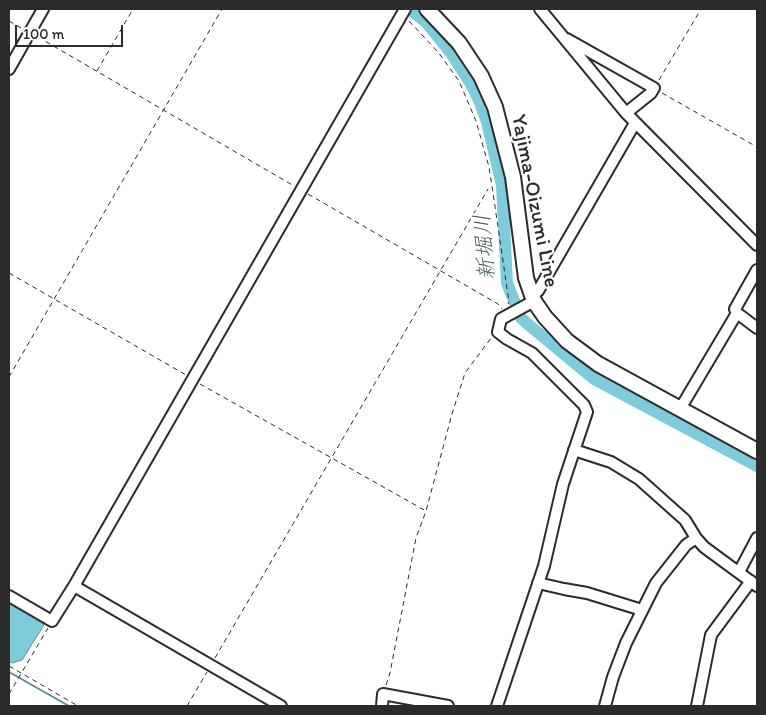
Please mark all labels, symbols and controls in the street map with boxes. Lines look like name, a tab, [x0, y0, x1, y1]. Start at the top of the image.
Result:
scale bar	[18, 15, 125, 47]
text: 100 m	[23, 25, 64, 43]
street label: Yajima-Oizumi Line	[505, 112, 563, 290]
water label: 新堀川	[470, 213, 502, 281]

